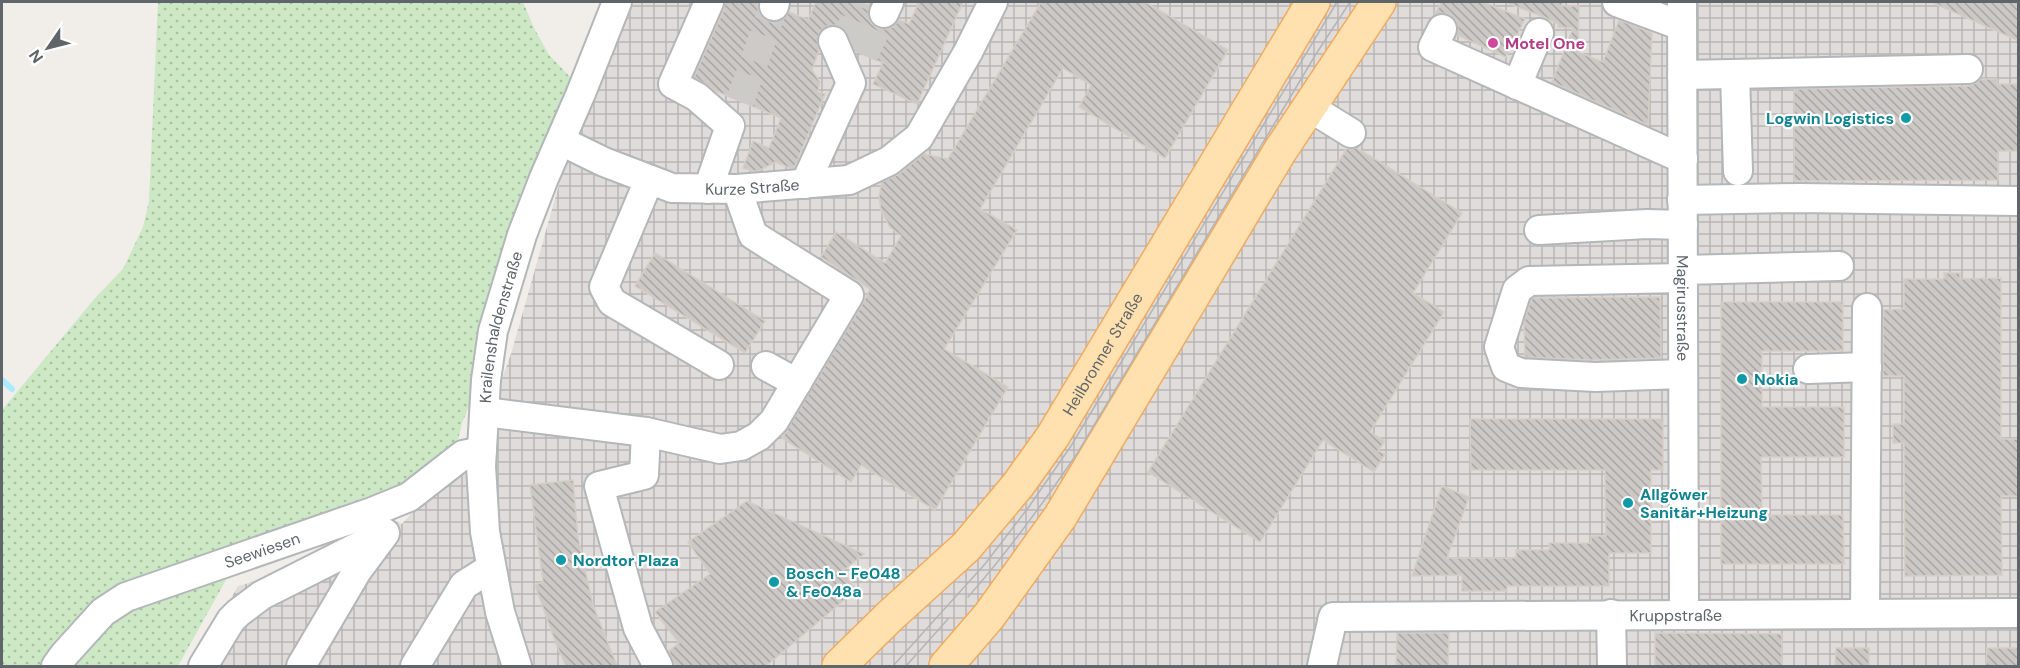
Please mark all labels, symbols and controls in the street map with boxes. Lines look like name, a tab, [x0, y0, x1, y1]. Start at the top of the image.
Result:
north arrow	[18, 18, 78, 78]
place label: Motel One	[1505, 33, 1585, 54]
marker: Motel One	[1486, 36, 1500, 50]
text: N	[24, 46, 48, 67]
place label: Logwin Logistics	[1766, 108, 1894, 129]
marker: Logwin Logistics	[1899, 111, 1913, 125]
street label: Kurze Straße	[705, 174, 800, 199]
street label: Krailenshaldenstraße	[474, 248, 527, 404]
street label: Magirusstraße	[1672, 255, 1694, 361]
street label: Heilbronner Straße	[1057, 288, 1147, 419]
place label: Nokia	[1754, 369, 1798, 390]
marker: Nokia	[1735, 372, 1749, 386]
place label: Allgöwer Sanitär+Heizung	[1640, 484, 1768, 523]
marker: Allgöwer Sanitär+Heizung	[1621, 496, 1635, 510]
street label: Seewiesen	[221, 527, 303, 573]
place label: Nordtor Plaza	[573, 550, 679, 571]
marker: Nordtor Plaza	[554, 553, 568, 567]
place label: Bosch - Fe048 & Fe048a	[786, 563, 901, 602]
marker: Bosch - Fe048 & Fe048a	[767, 575, 781, 589]
street label: Kruppstraße	[1629, 604, 1722, 626]

